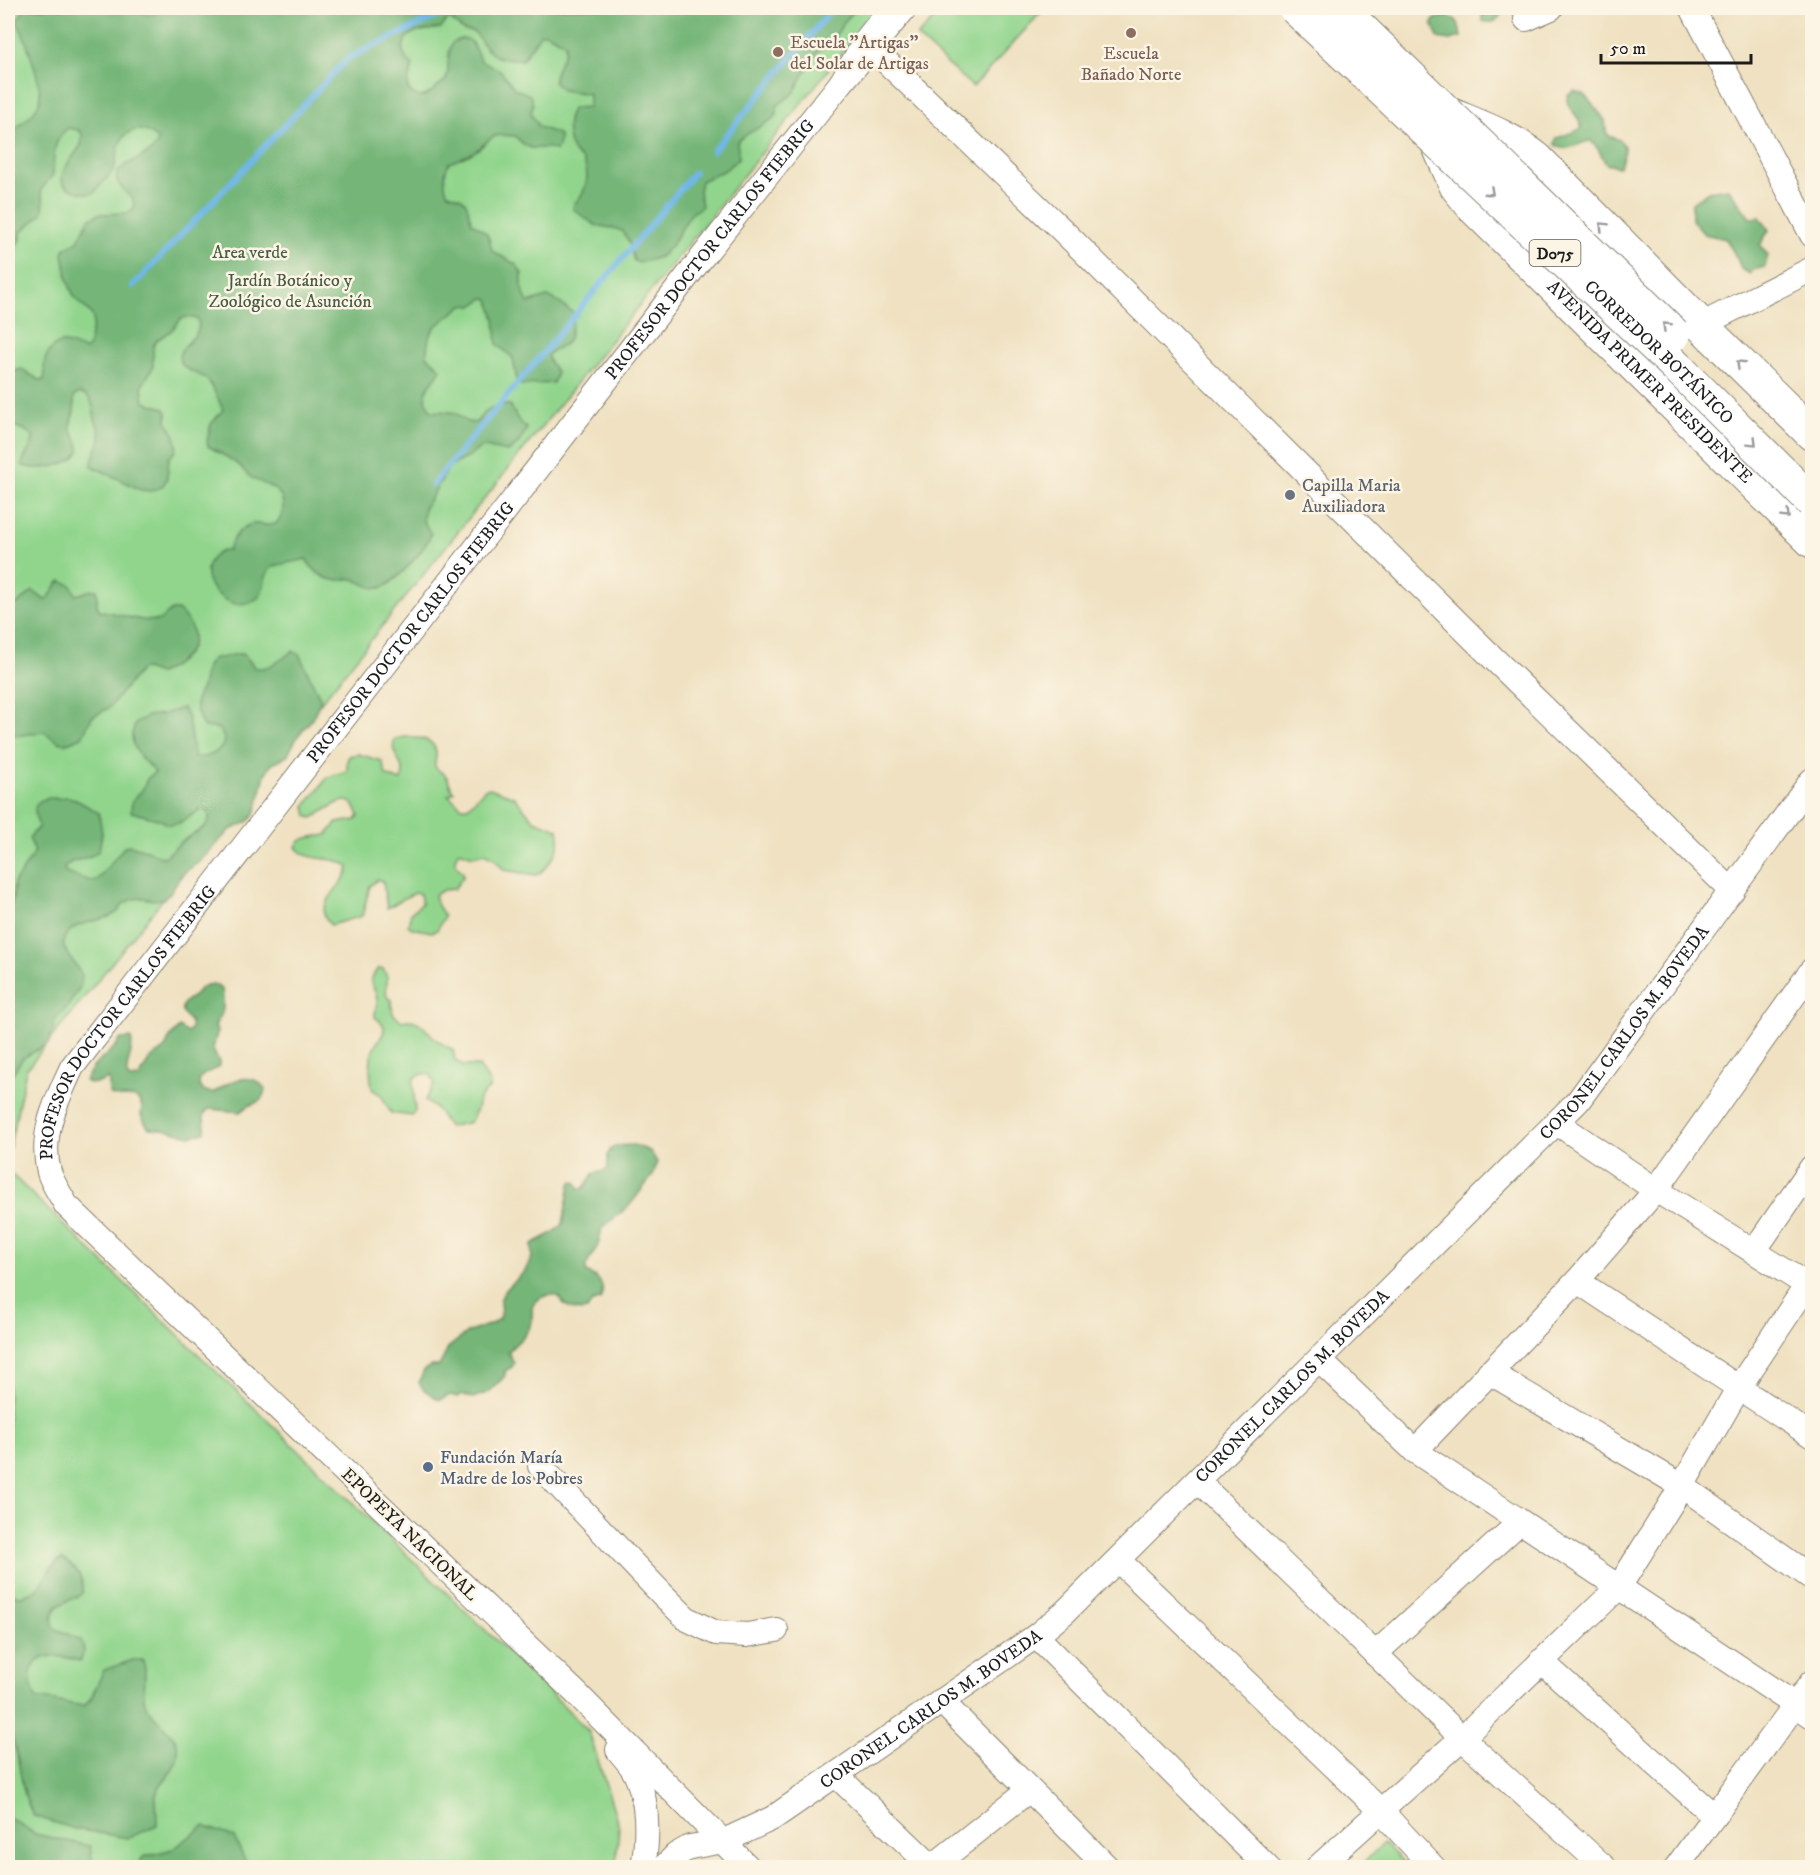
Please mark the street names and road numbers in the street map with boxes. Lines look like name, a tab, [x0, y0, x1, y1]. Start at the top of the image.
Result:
street label: PROFESOR DOCTOR CARLOS FIEBRIG	[601, 115, 820, 384]
road number: D075	[1530, 240, 1580, 266]
street label: AVENIDA PRIMER PRESIDENTE	[1542, 276, 1757, 488]
street label: CORREDOR BOTÁNICO	[1579, 276, 1738, 429]
street label: PROFESOR DOCTOR CARLOS FIEBRIG	[303, 497, 520, 768]
street label: PROFESOR DOCTOR CARLOS FIEBRIG	[36, 881, 222, 1161]
street label: CORONEL CARLOS M. BOVEDA	[1535, 921, 1715, 1145]
street label: CORONEL CARLOS M. BOVEDA	[1191, 1285, 1395, 1488]
street label: EPOPEYA NACIONAL	[336, 1464, 482, 1606]
street label: CORONEL CARLOS M. BOVEDA	[816, 1625, 1047, 1794]

